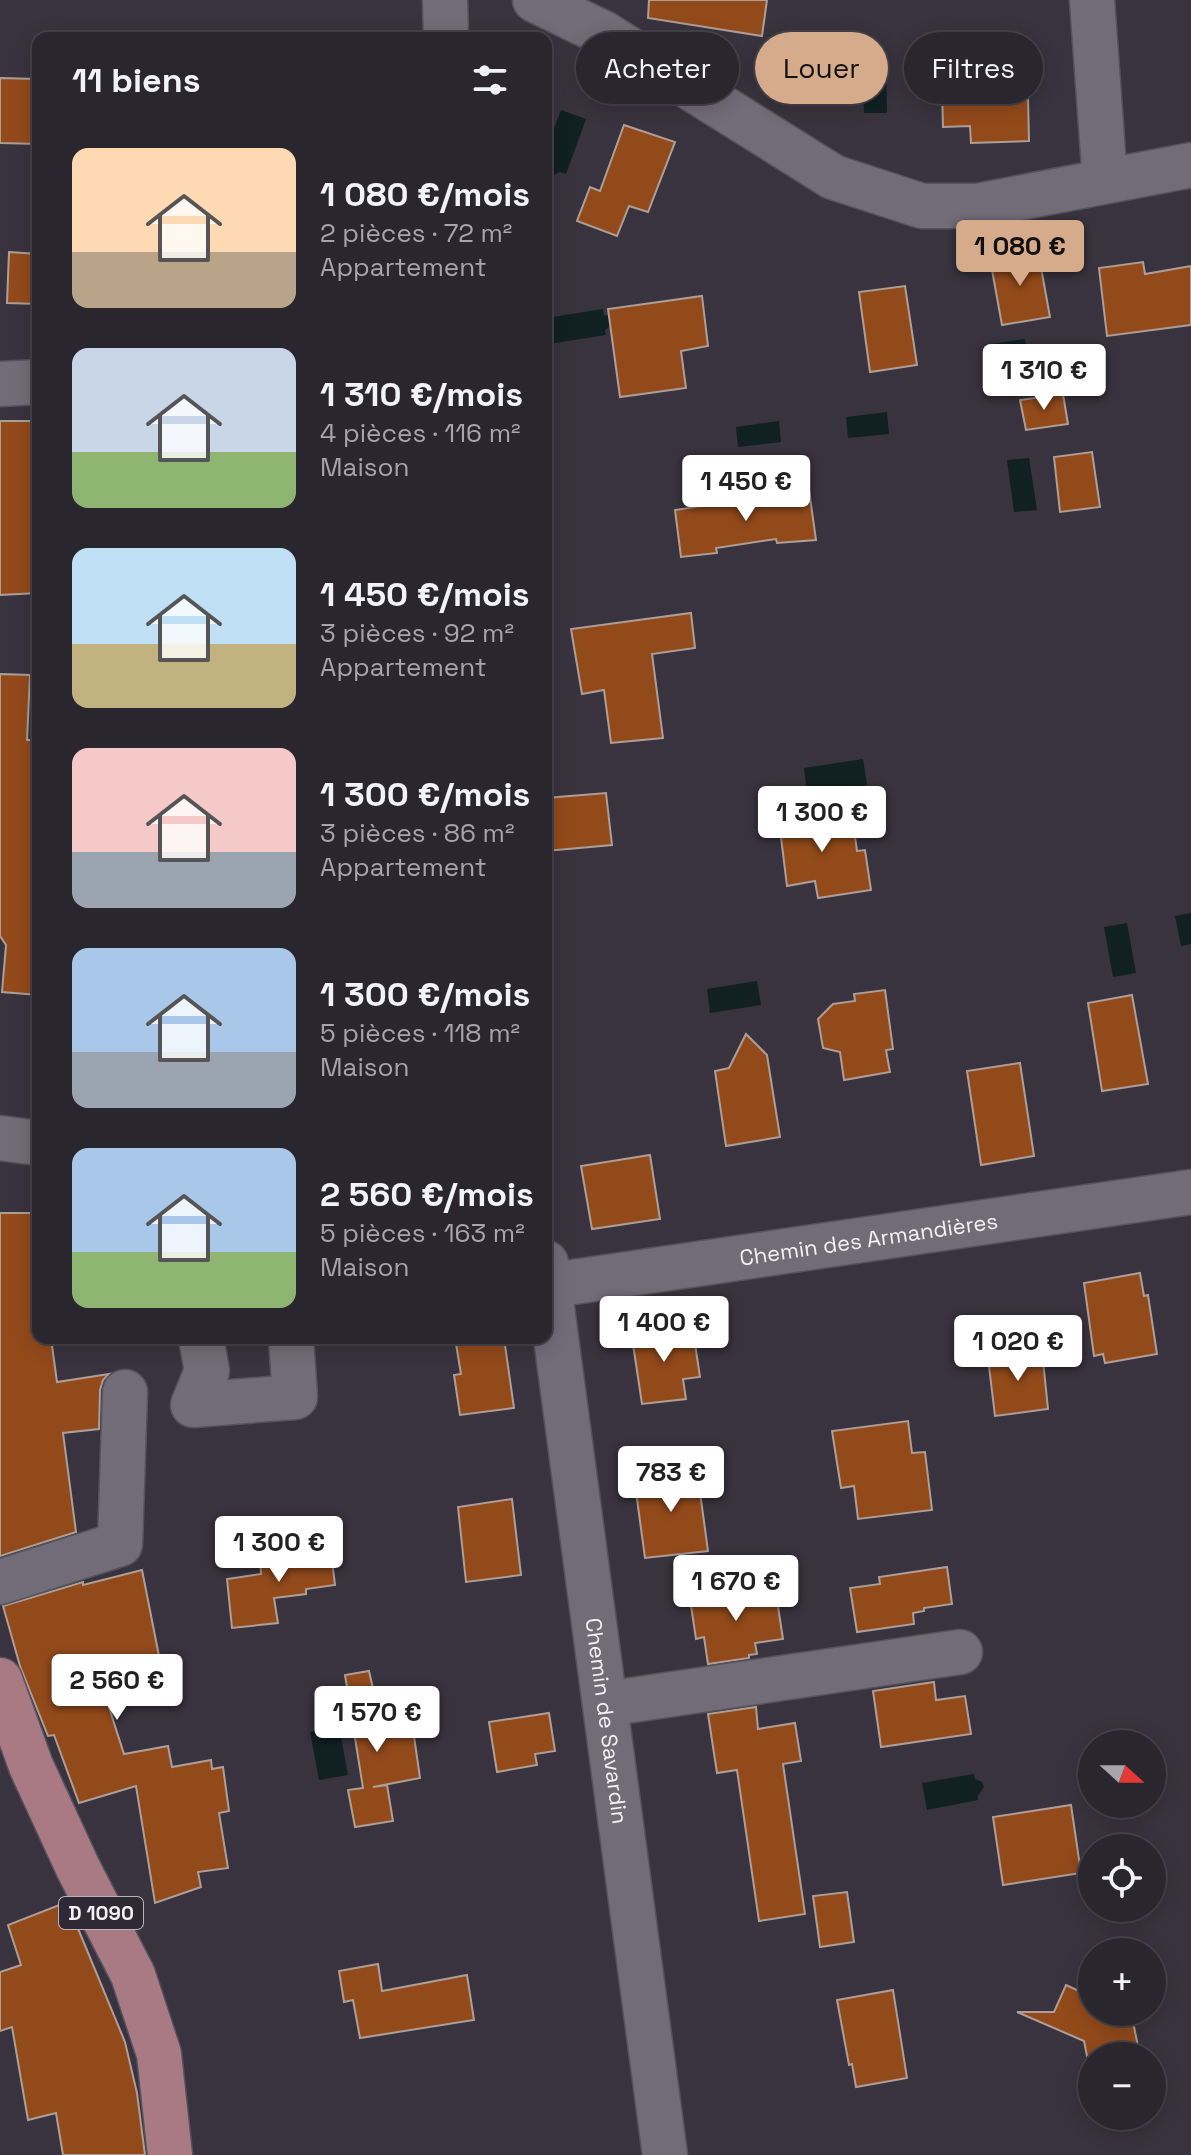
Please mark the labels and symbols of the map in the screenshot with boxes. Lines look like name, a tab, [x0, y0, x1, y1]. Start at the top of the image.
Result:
pin: 1 080 €	[946, 220, 1094, 288]
pin: 1 310 €	[970, 344, 1118, 412]
pin: 1 450 €	[672, 455, 820, 523]
pin: 1 300 €	[748, 786, 896, 854]
street label: Chemin des Armandières	[738, 1206, 1000, 1272]
pin: 1 400 €	[590, 1296, 738, 1364]
pin: 1 020 €	[944, 1315, 1092, 1383]
pin: 783 €	[615, 1446, 727, 1514]
pin: 1 300 €	[205, 1516, 353, 1584]
pin: 1 670 €	[662, 1555, 810, 1623]
street label: Chemin de Savardin	[579, 1616, 635, 1826]
pin: 2 560 €	[43, 1654, 191, 1722]
pin: 1 570 €	[303, 1686, 451, 1754]
north arrow	[1078, 1730, 1166, 1818]
road number: D 1090	[59, 1897, 143, 1929]

